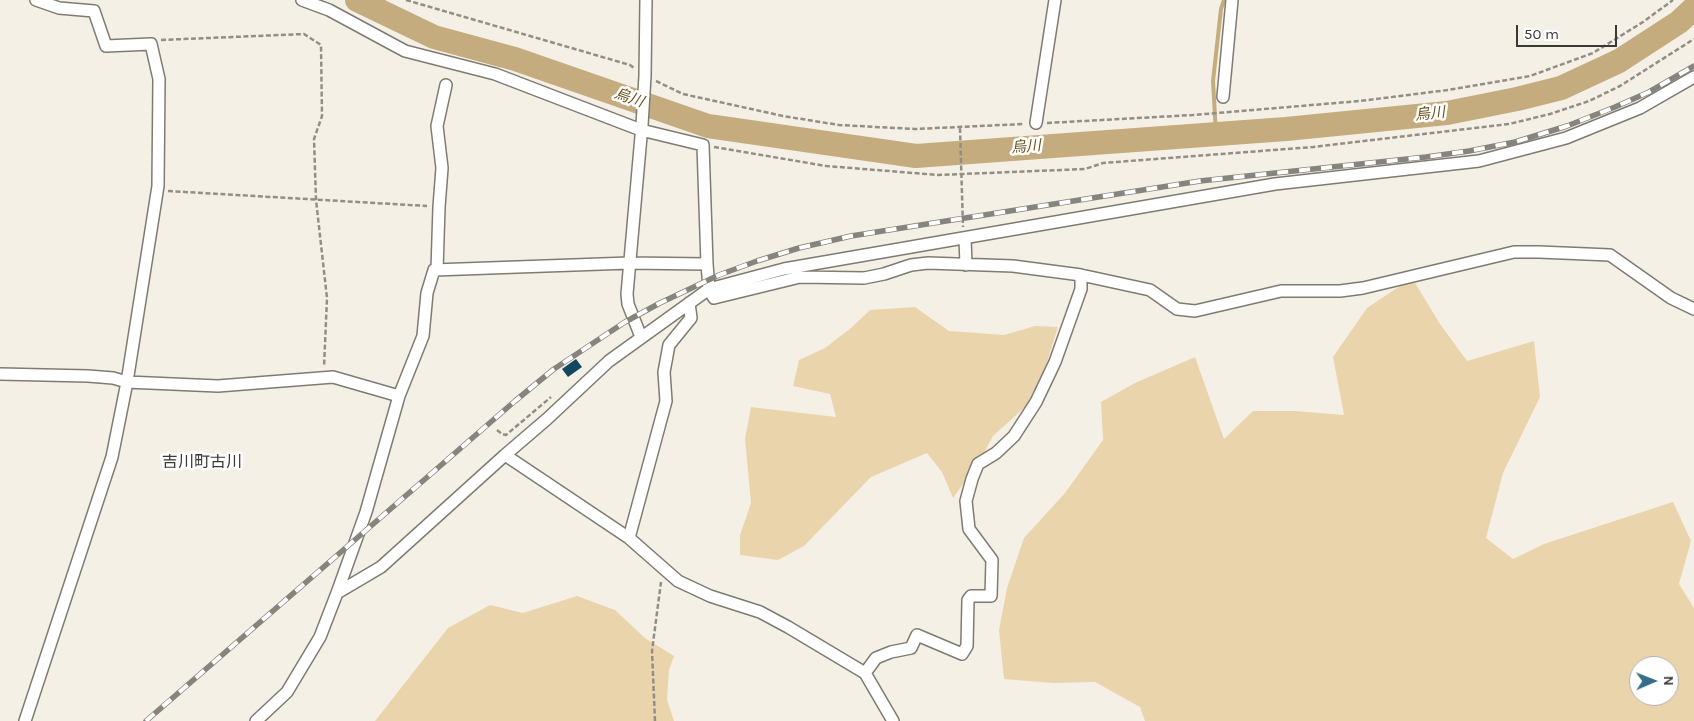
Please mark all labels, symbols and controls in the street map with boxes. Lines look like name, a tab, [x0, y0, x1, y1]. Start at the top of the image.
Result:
scale bar	[1519, 15, 1620, 47]
text: 50 m	[1524, 25, 1559, 43]
water label: 烏川	[612, 85, 646, 111]
water label: 烏川	[1414, 103, 1446, 125]
water label: 烏川	[1010, 137, 1042, 157]
district label: 吉川町古川	[162, 452, 242, 472]
north arrow	[1629, 656, 1679, 706]
text: N	[1660, 676, 1677, 686]

